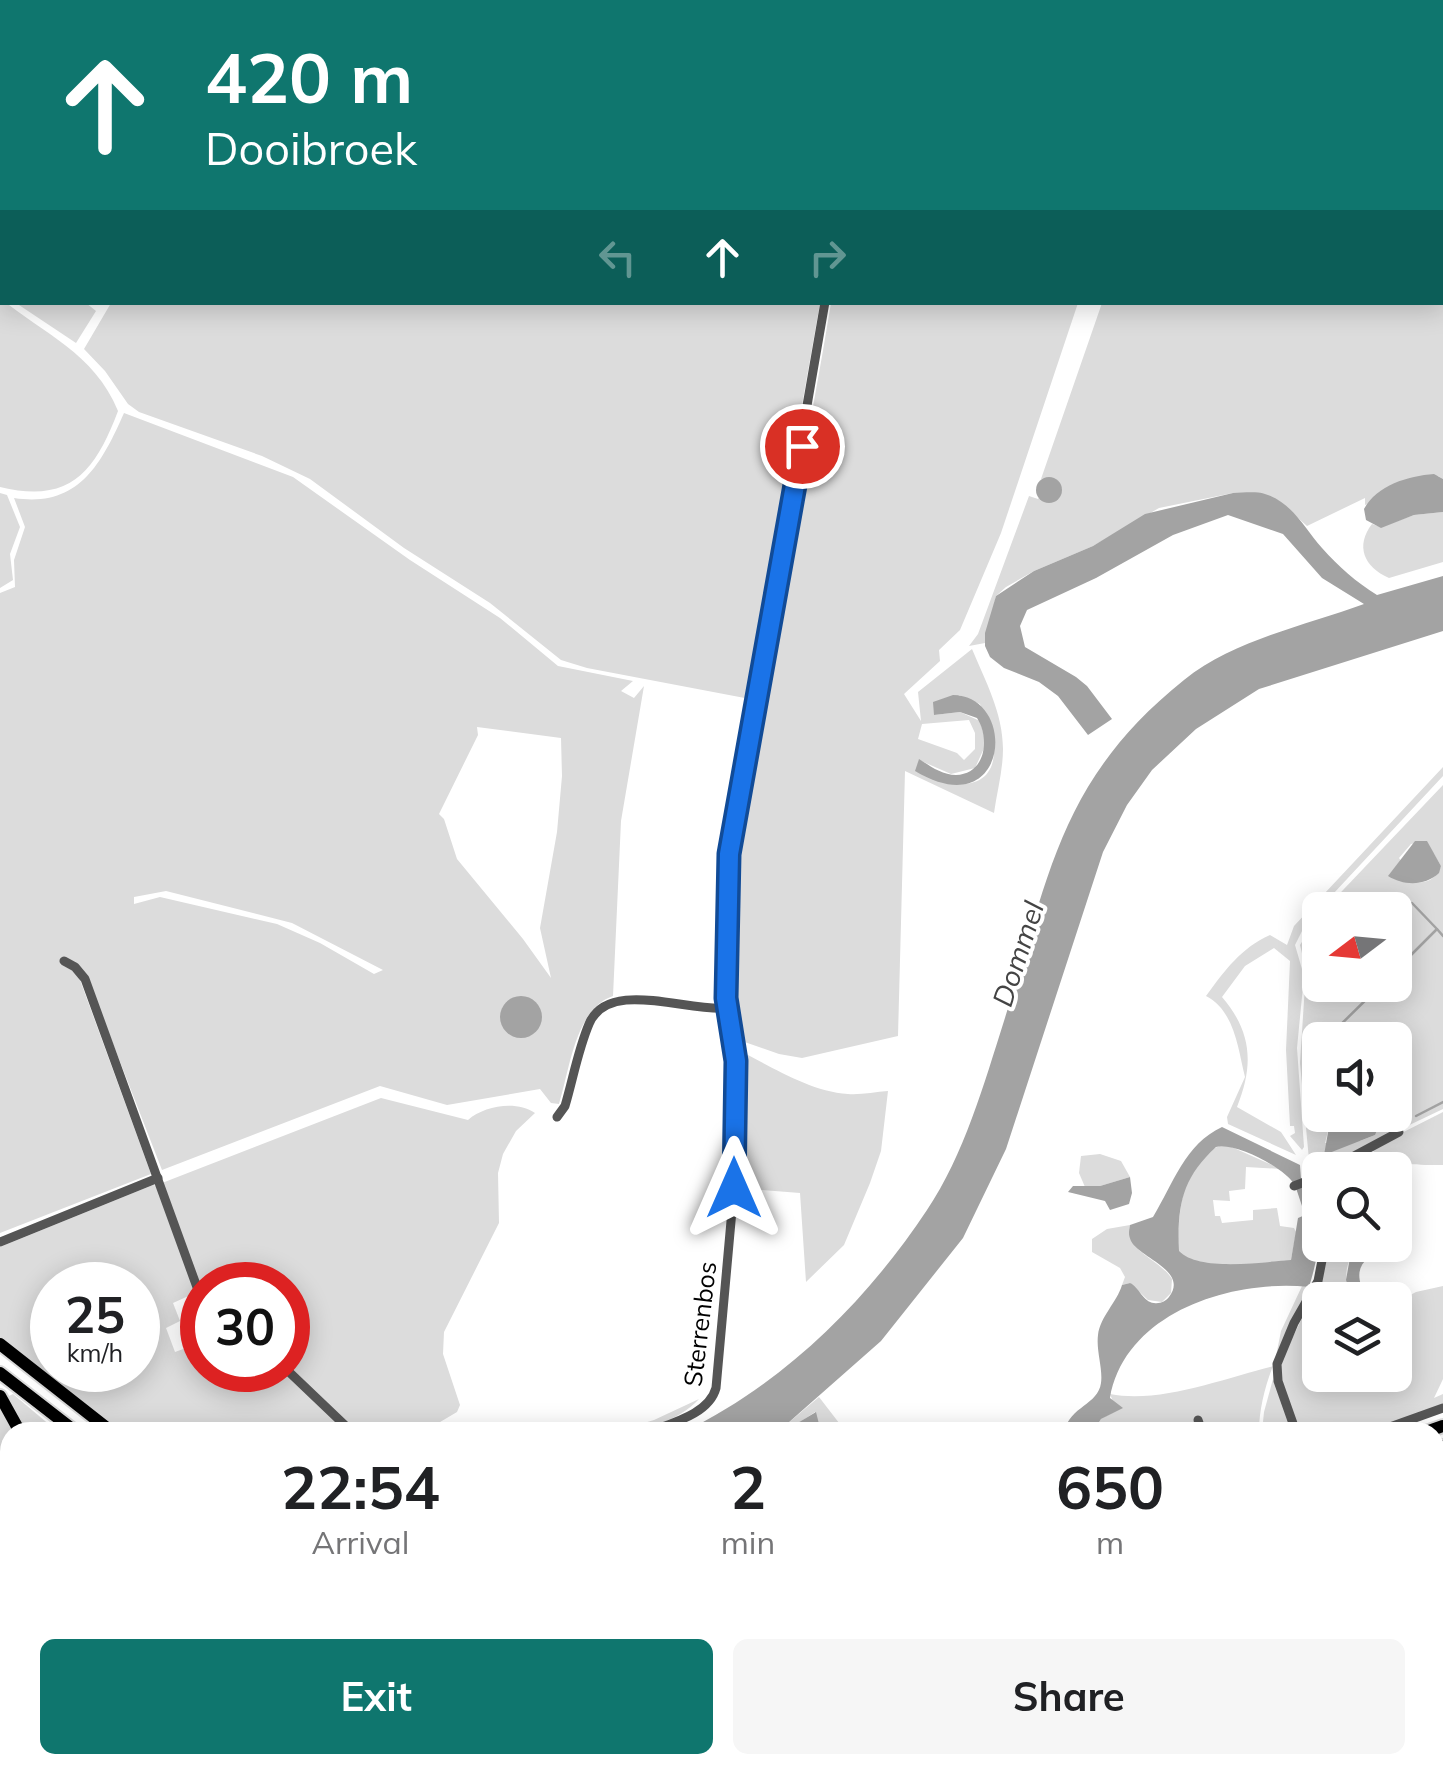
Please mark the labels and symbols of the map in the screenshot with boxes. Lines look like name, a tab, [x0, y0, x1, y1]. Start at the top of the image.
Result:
pin	[760, 404, 845, 489]
north arrow	[1302, 892, 1412, 1002]
water label: Dommel	[984, 897, 1051, 1011]
position arrow	[682, 1136, 786, 1240]
street label: Sterrenbos	[676, 1260, 723, 1388]
speed limit sign: 30	[180, 1262, 310, 1392]

